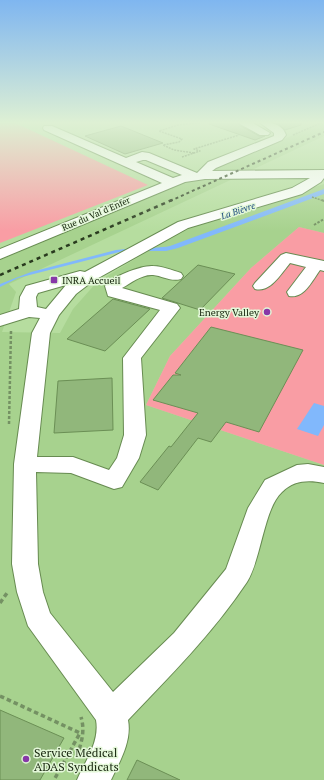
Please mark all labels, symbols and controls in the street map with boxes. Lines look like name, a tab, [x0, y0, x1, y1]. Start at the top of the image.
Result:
street label: Rue du Val d'Enfer	[60, 194, 132, 234]
water label: La Bièvre	[218, 200, 257, 223]
place label: INRA Accueil	[62, 274, 121, 287]
marker: INRA Accueil	[49, 275, 59, 285]
place label: Energy Valley	[199, 306, 260, 319]
marker: Energy Valley	[262, 307, 272, 317]
place label: Service Médical ADAS Syndicats	[34, 745, 119, 774]
marker: Service Médical ADAS Syndicats	[21, 754, 31, 764]

